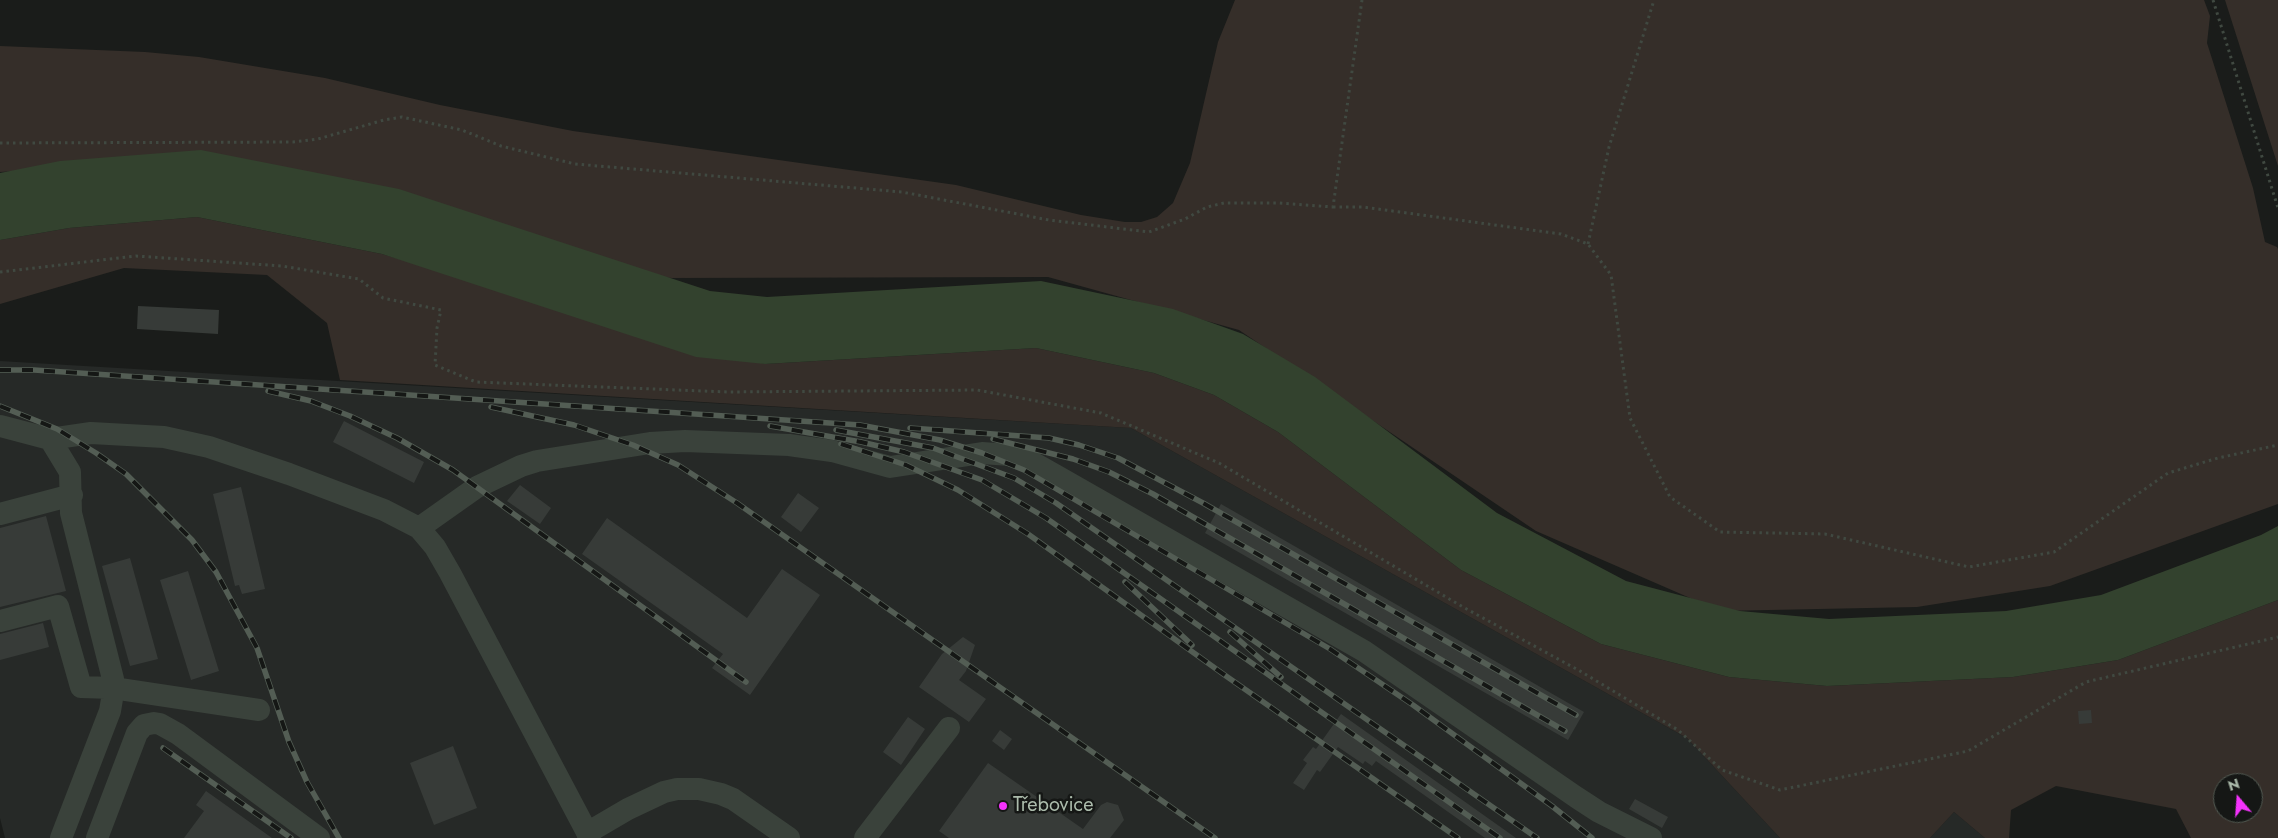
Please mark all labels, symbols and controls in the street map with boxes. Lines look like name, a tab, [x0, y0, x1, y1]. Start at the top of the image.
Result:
north arrow	[2213, 773, 2263, 823]
text: N	[2225, 773, 2242, 796]
place label: Třebovice	[1013, 794, 1093, 818]
marker: Třebovice	[997, 800, 1009, 812]

